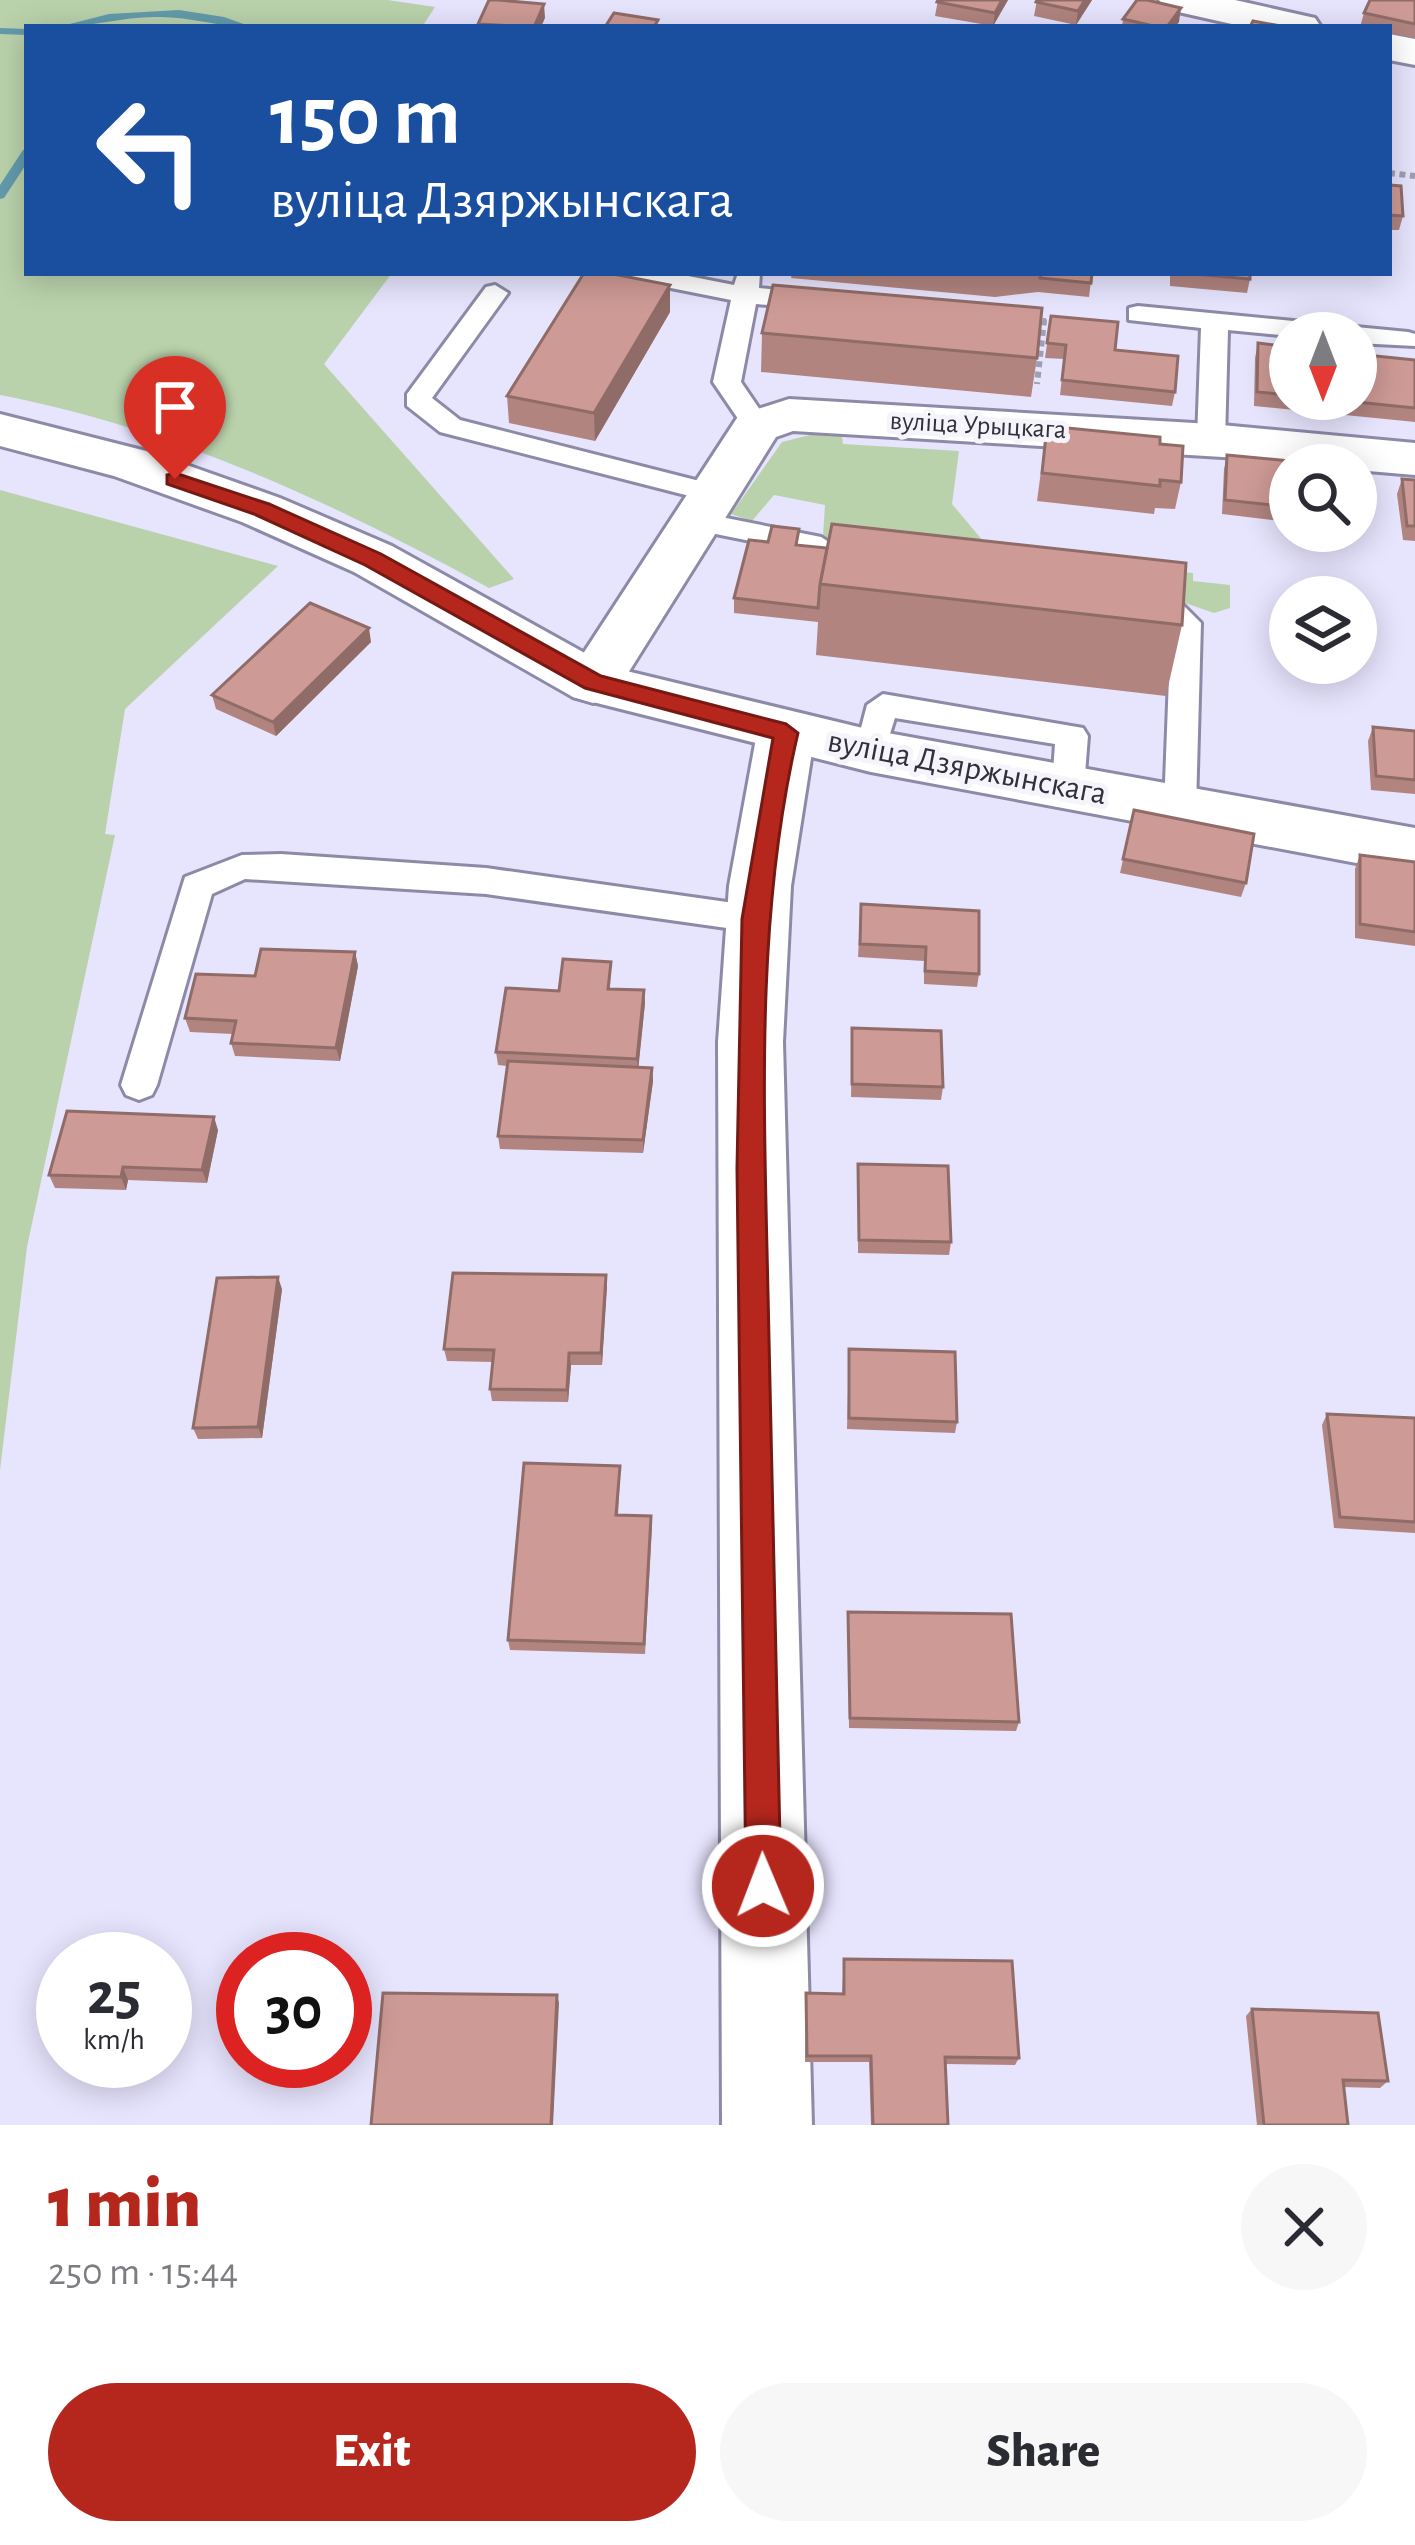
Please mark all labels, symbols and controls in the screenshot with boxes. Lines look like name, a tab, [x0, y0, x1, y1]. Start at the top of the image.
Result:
icon: left	[72, 72, 228, 228]
text: 150 m	[270, 76, 461, 160]
text: вуліца Дзяржынскага	[270, 174, 734, 228]
north arrow	[1269, 312, 1377, 420]
map controls	[1269, 312, 1377, 684]
pin	[124, 356, 226, 479]
icon: arrive	[142, 374, 208, 440]
street label: вуліца Урыцкага	[889, 407, 1067, 444]
button: search	[1269, 444, 1377, 552]
button: layers	[1269, 576, 1377, 684]
street label: вуліца Дзяржынскага	[825, 725, 1109, 811]
position arrow	[700, 1823, 826, 1949]
speed limit sign: 30	[216, 1932, 372, 2088]
text: 25	[87, 1965, 141, 2025]
text: km/h	[83, 2025, 145, 2055]
button: close	[1241, 2164, 1367, 2290]
text: 1 min	[48, 2168, 201, 2240]
text: 250 m · 15:44	[48, 2253, 238, 2292]
button: Exit	[48, 2383, 696, 2521]
button: Share	[720, 2383, 1367, 2521]

